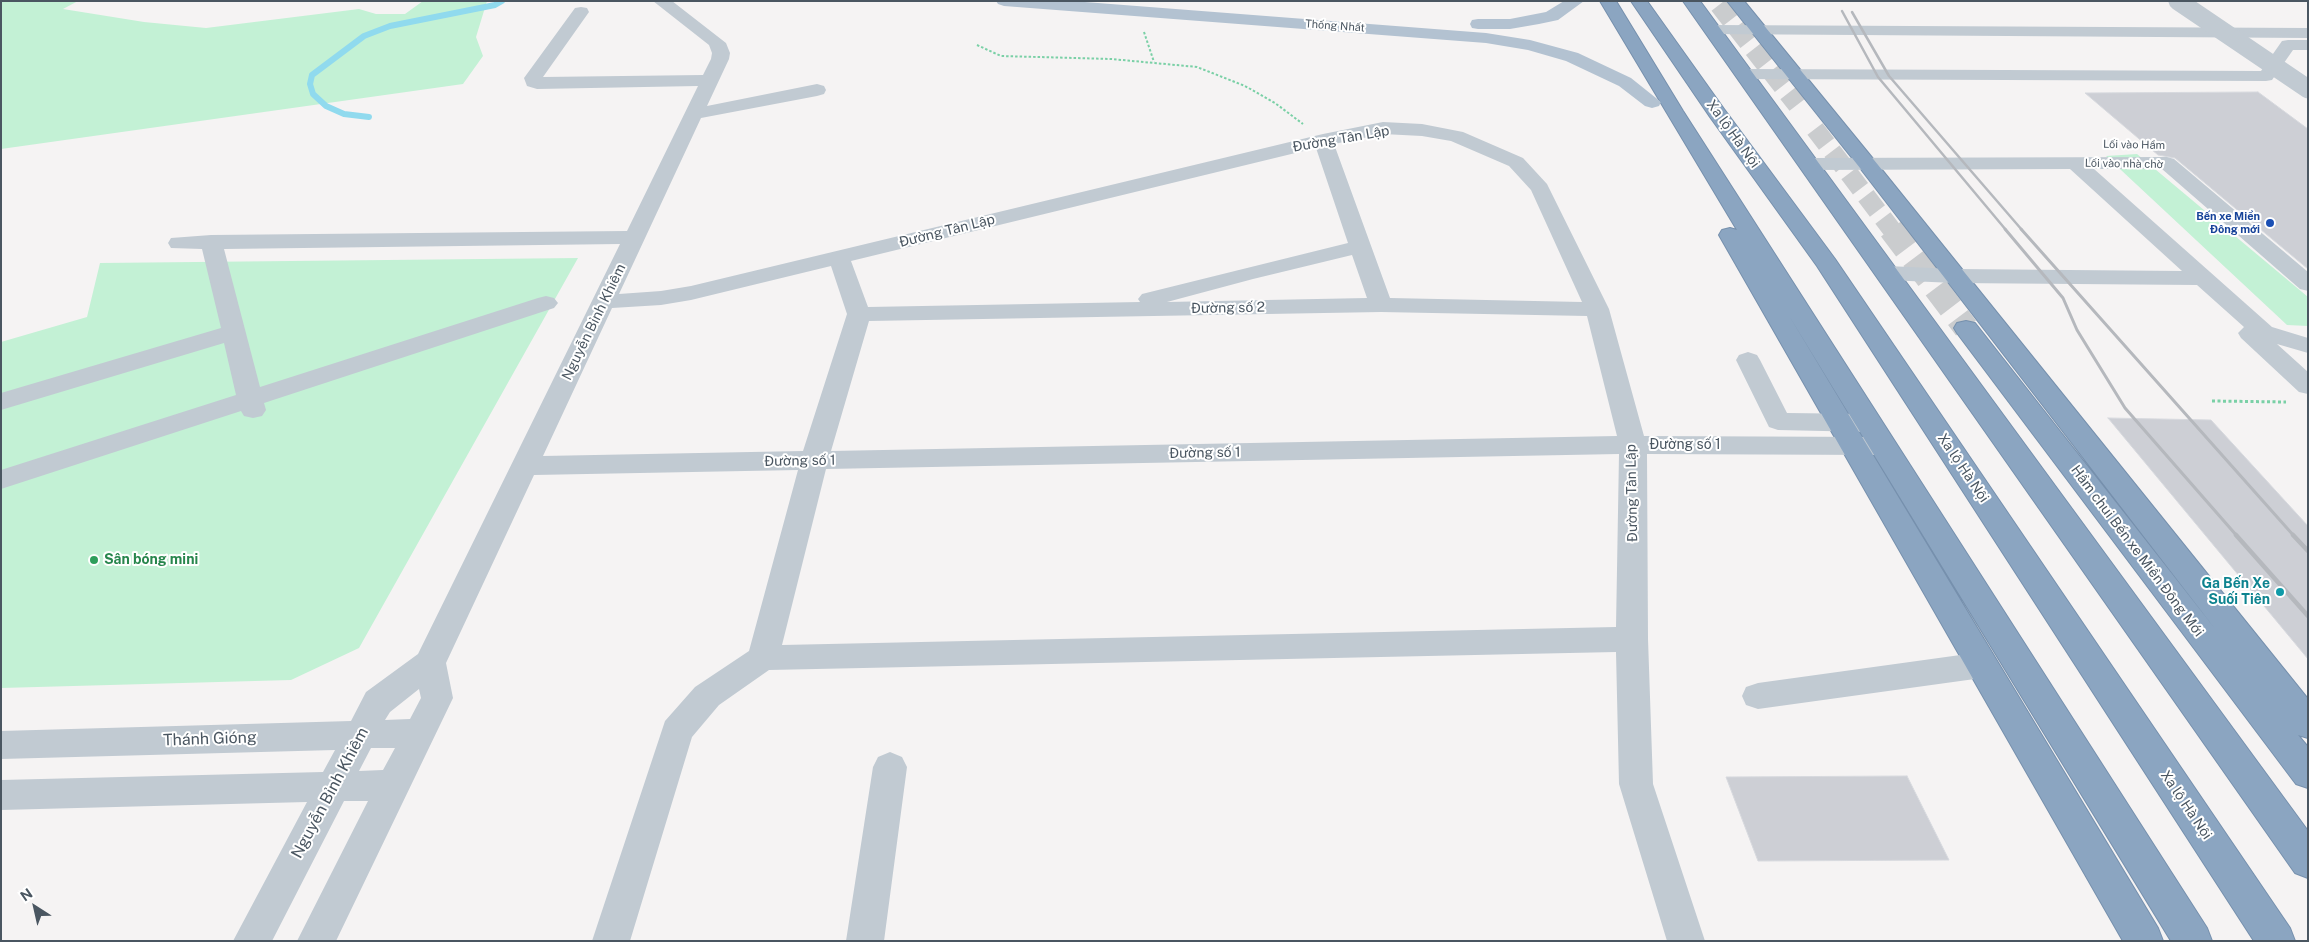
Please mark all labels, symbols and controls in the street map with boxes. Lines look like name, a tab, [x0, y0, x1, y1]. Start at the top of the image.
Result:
street label: Thống Nhất	[1305, 17, 1365, 35]
street label: Xa lộ Hà Nội	[1703, 97, 1763, 171]
street label: Đường Tân Lập	[1291, 122, 1391, 156]
street label: Lối vào Hầm	[2103, 138, 2165, 152]
street label: Lối vào nhà chờ	[2085, 157, 2163, 171]
place label: Bến xe Miền Đông mới	[2196, 210, 2260, 236]
street label: Đường Tân Lập	[897, 211, 997, 251]
marker: Bến xe Miền Đông mới	[2264, 217, 2276, 229]
street label: Nguyễn Bỉnh Khiêm	[559, 261, 629, 383]
street label: Đường số 2	[1191, 299, 1265, 317]
street label: Xa lộ Hà Nội	[1934, 430, 1992, 506]
street label: Đường số 1	[1649, 437, 1721, 453]
street label: Đường số 1	[1169, 444, 1241, 462]
street label: Đường Tân Lập	[1623, 444, 1641, 542]
street label: Đường số 1	[764, 452, 836, 470]
street label: Hầm chui Bến xe Miền Đông Mới	[2067, 462, 2207, 640]
place label: Sân bóng mini	[104, 552, 198, 568]
marker: Sân bóng mini	[88, 554, 100, 566]
place label: Ga Bến Xe Suối Tiên	[2201, 576, 2270, 608]
marker: Ga Bến Xe Suối Tiên	[2274, 586, 2286, 598]
street label: Nguyễn Bỉnh Khiêm	[287, 724, 373, 862]
street label: Thánh Gióng	[163, 728, 257, 750]
street label: Xa lộ Hà Nội	[2157, 767, 2215, 843]
north arrow	[10, 882, 60, 932]
text: N	[17, 885, 35, 904]

